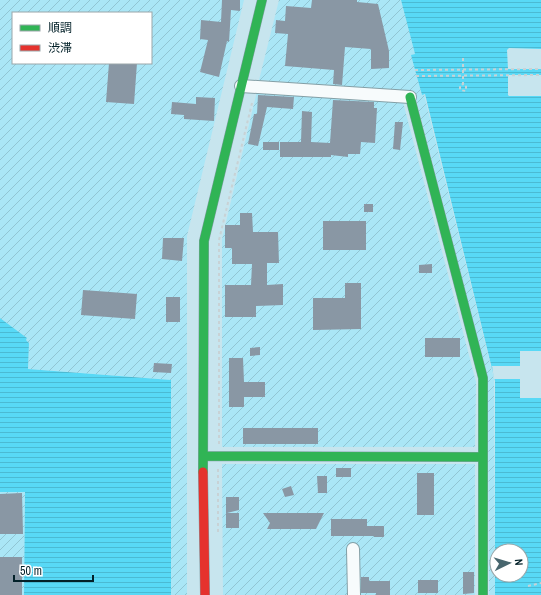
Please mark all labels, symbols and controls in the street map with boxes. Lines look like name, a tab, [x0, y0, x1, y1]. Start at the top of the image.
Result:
legend	[12, 12, 152, 64]
text: 順調	[48, 20, 72, 36]
text: 渋滞	[48, 40, 72, 56]
north arrow	[489, 543, 529, 583]
scale bar	[14, 557, 93, 583]
text: N	[512, 558, 526, 566]
text: 50 m	[20, 563, 42, 579]

